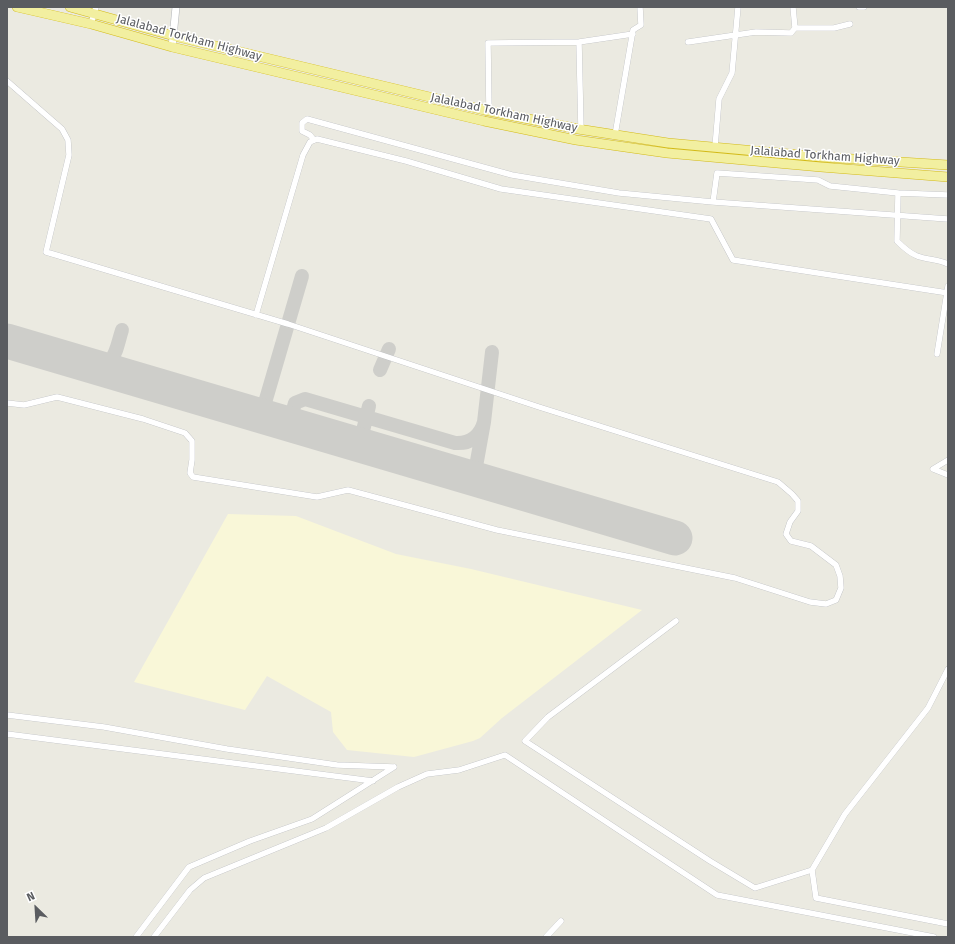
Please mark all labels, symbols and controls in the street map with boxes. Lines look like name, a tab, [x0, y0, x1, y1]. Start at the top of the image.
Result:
street label: Jalalabad Torkham Highway	[115, 12, 263, 64]
street label: Jalalabad Torkham Highway	[429, 90, 579, 136]
street label: Jalalabad Torkham Highway	[750, 144, 900, 168]
north arrow	[16, 888, 56, 928]
text: N	[25, 889, 37, 904]

